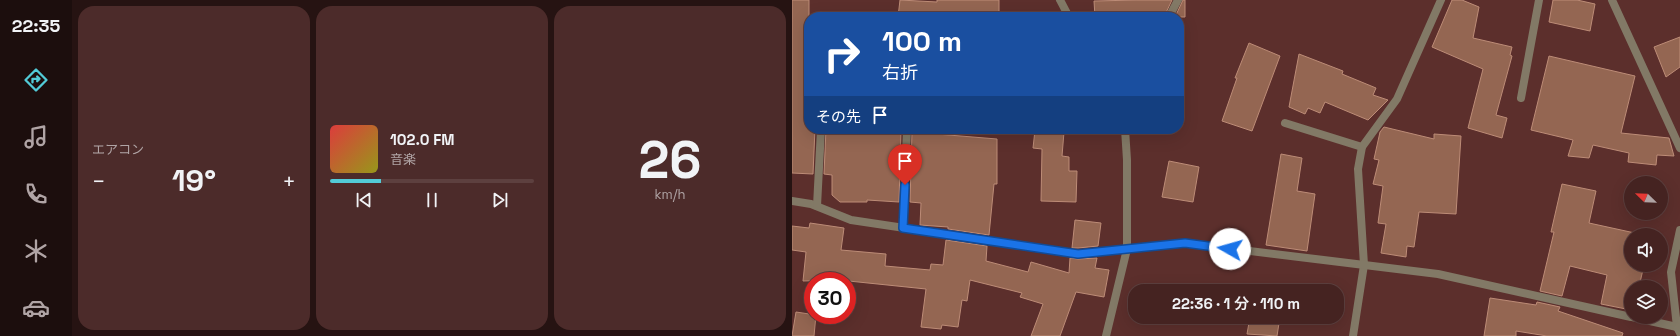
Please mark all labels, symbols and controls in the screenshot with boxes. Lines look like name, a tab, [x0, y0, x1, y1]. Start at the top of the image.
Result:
text: 22:35	[12, 14, 60, 37]
text: 100 m	[882, 23, 962, 59]
icon: right	[816, 28, 868, 80]
text: 右折	[882, 61, 918, 84]
icon: directions	[22, 66, 50, 94]
icon: arrive	[869, 104, 891, 126]
text: その先	[816, 107, 861, 126]
icon: music	[22, 123, 50, 151]
text: 26	[638, 127, 702, 193]
text: 102.0 FM	[390, 130, 454, 149]
text: エアコン	[92, 141, 144, 158]
pin	[888, 144, 922, 185]
icon: arrive	[894, 150, 916, 172]
text: 音楽	[390, 151, 416, 168]
text: 19°	[172, 161, 216, 200]
text: −	[92, 167, 106, 195]
text: +	[282, 167, 296, 195]
north arrow	[1624, 176, 1668, 220]
map controls	[1624, 176, 1668, 324]
icon: phone	[22, 180, 50, 208]
text: km/h	[655, 186, 685, 203]
icon: previous	[353, 189, 375, 211]
icon: pause	[421, 189, 443, 211]
icon: next	[489, 189, 511, 211]
position arrow	[1209, 228, 1251, 270]
button: sound	[1624, 228, 1668, 272]
icon: climate	[22, 237, 50, 265]
speed limit sign: 30	[804, 272, 856, 324]
button: layers	[1624, 280, 1668, 324]
icon: car	[22, 294, 50, 322]
text: 22:36 · 1 分 · 110 m	[1172, 294, 1300, 313]

